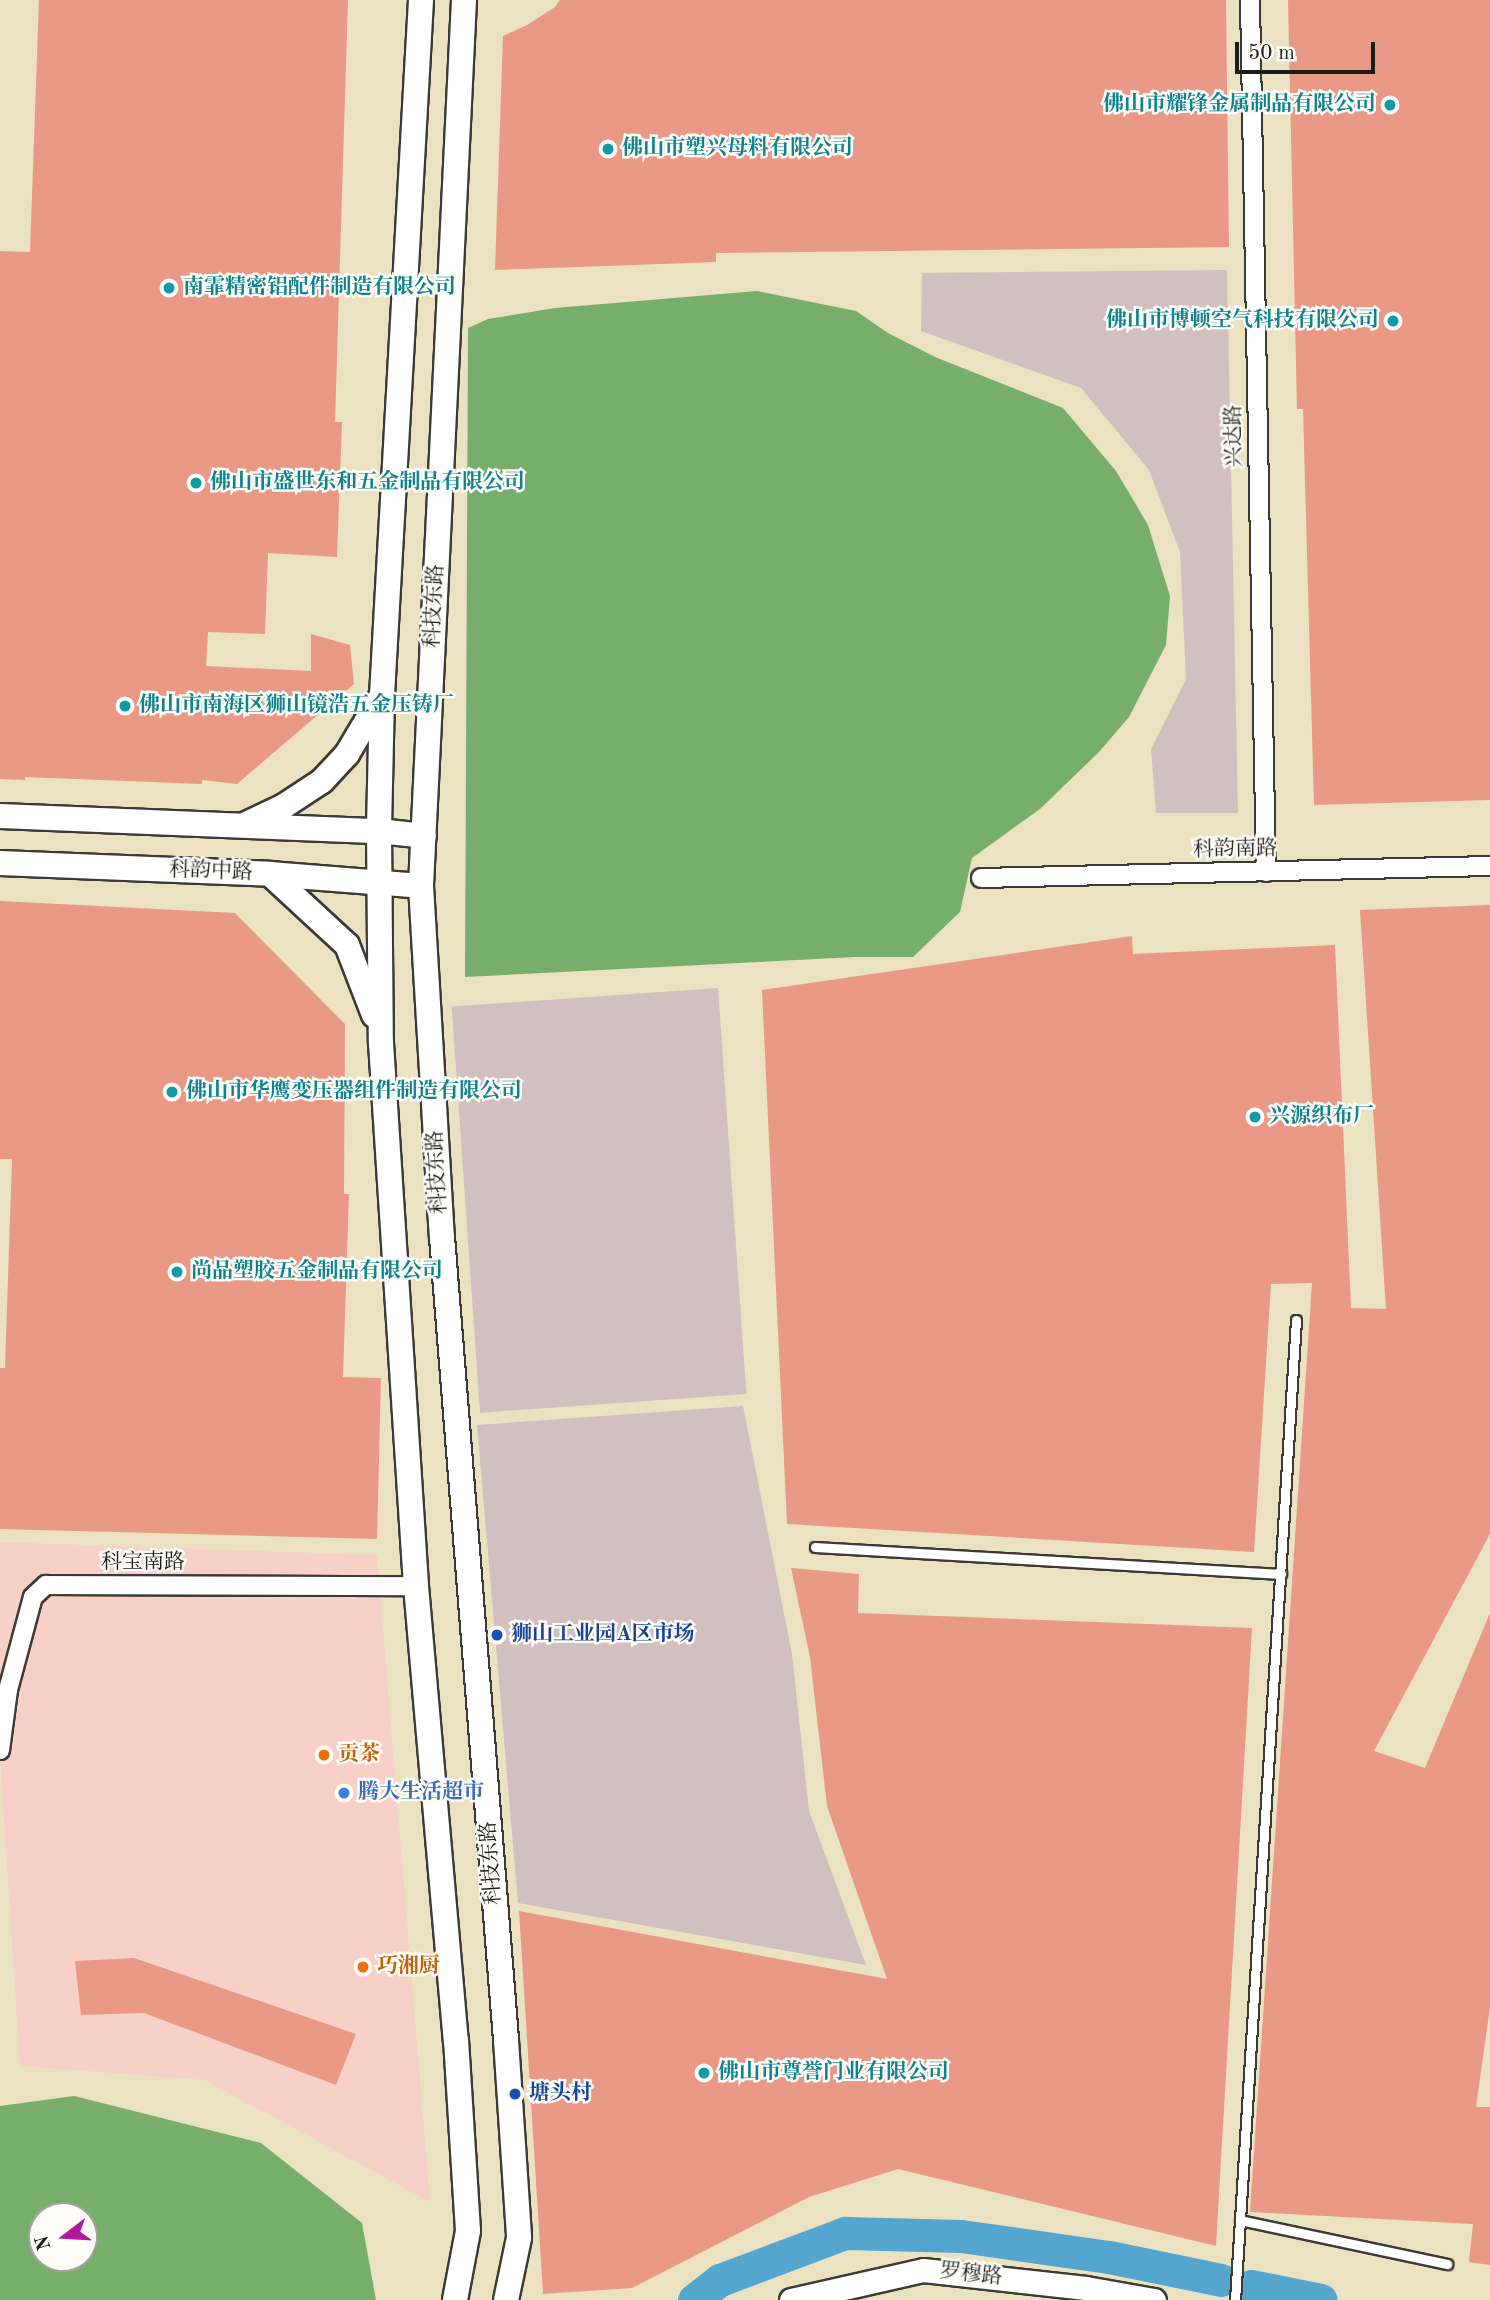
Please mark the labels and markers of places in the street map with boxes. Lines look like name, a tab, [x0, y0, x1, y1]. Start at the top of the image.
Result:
place label: 佛山市耀锋金属制品有限公司	[1103, 92, 1376, 118]
marker: 佛山市耀锋金属制品有限公司	[1382, 97, 1398, 113]
place label: 佛山市塑兴母料有限公司	[622, 136, 853, 162]
marker: 佛山市塑兴母料有限公司	[600, 141, 616, 157]
place label: 南霏精密铝配件制造有限公司	[183, 275, 456, 301]
marker: 南霏精密铝配件制造有限公司	[161, 280, 177, 296]
place label: 佛山市博顿空气科技有限公司	[1106, 308, 1379, 334]
marker: 佛山市博顿空气科技有限公司	[1385, 313, 1401, 329]
place label: 佛山市盛世东和五金制品有限公司	[210, 470, 525, 496]
marker: 佛山市盛世东和五金制品有限公司	[188, 475, 204, 491]
place label: 佛山市南海区狮山镜浩五金压铸厂	[139, 693, 454, 719]
marker: 佛山市南海区狮山镜浩五金压铸厂	[117, 698, 133, 714]
place label: 佛山市华鹰变压器组件制造有限公司	[186, 1079, 522, 1105]
marker: 佛山市华鹰变压器组件制造有限公司	[164, 1084, 180, 1100]
place label: 兴源织布厂	[1269, 1104, 1374, 1130]
marker: 兴源织布厂	[1247, 1109, 1263, 1125]
place label: 尚品塑胶五金制品有限公司	[191, 1259, 443, 1285]
marker: 尚品塑胶五金制品有限公司	[169, 1264, 185, 1280]
place label: 狮山工业园A区市场	[511, 1622, 695, 1648]
marker: 狮山工业园A区市场	[489, 1627, 505, 1643]
place label: 贡茶	[338, 1742, 380, 1768]
marker: 贡茶	[316, 1747, 332, 1763]
place label: 腾大生活超市	[358, 1780, 484, 1806]
marker: 腾大生活超市	[336, 1785, 352, 1801]
place label: 巧湘厨	[377, 1954, 440, 1980]
marker: 巧湘厨	[355, 1959, 371, 1975]
place label: 佛山市尊誉门业有限公司	[718, 2060, 949, 2086]
marker: 佛山市尊誉门业有限公司	[696, 2065, 712, 2081]
place label: 塘头村	[529, 2081, 592, 2107]
marker: 塘头村	[507, 2086, 523, 2102]

